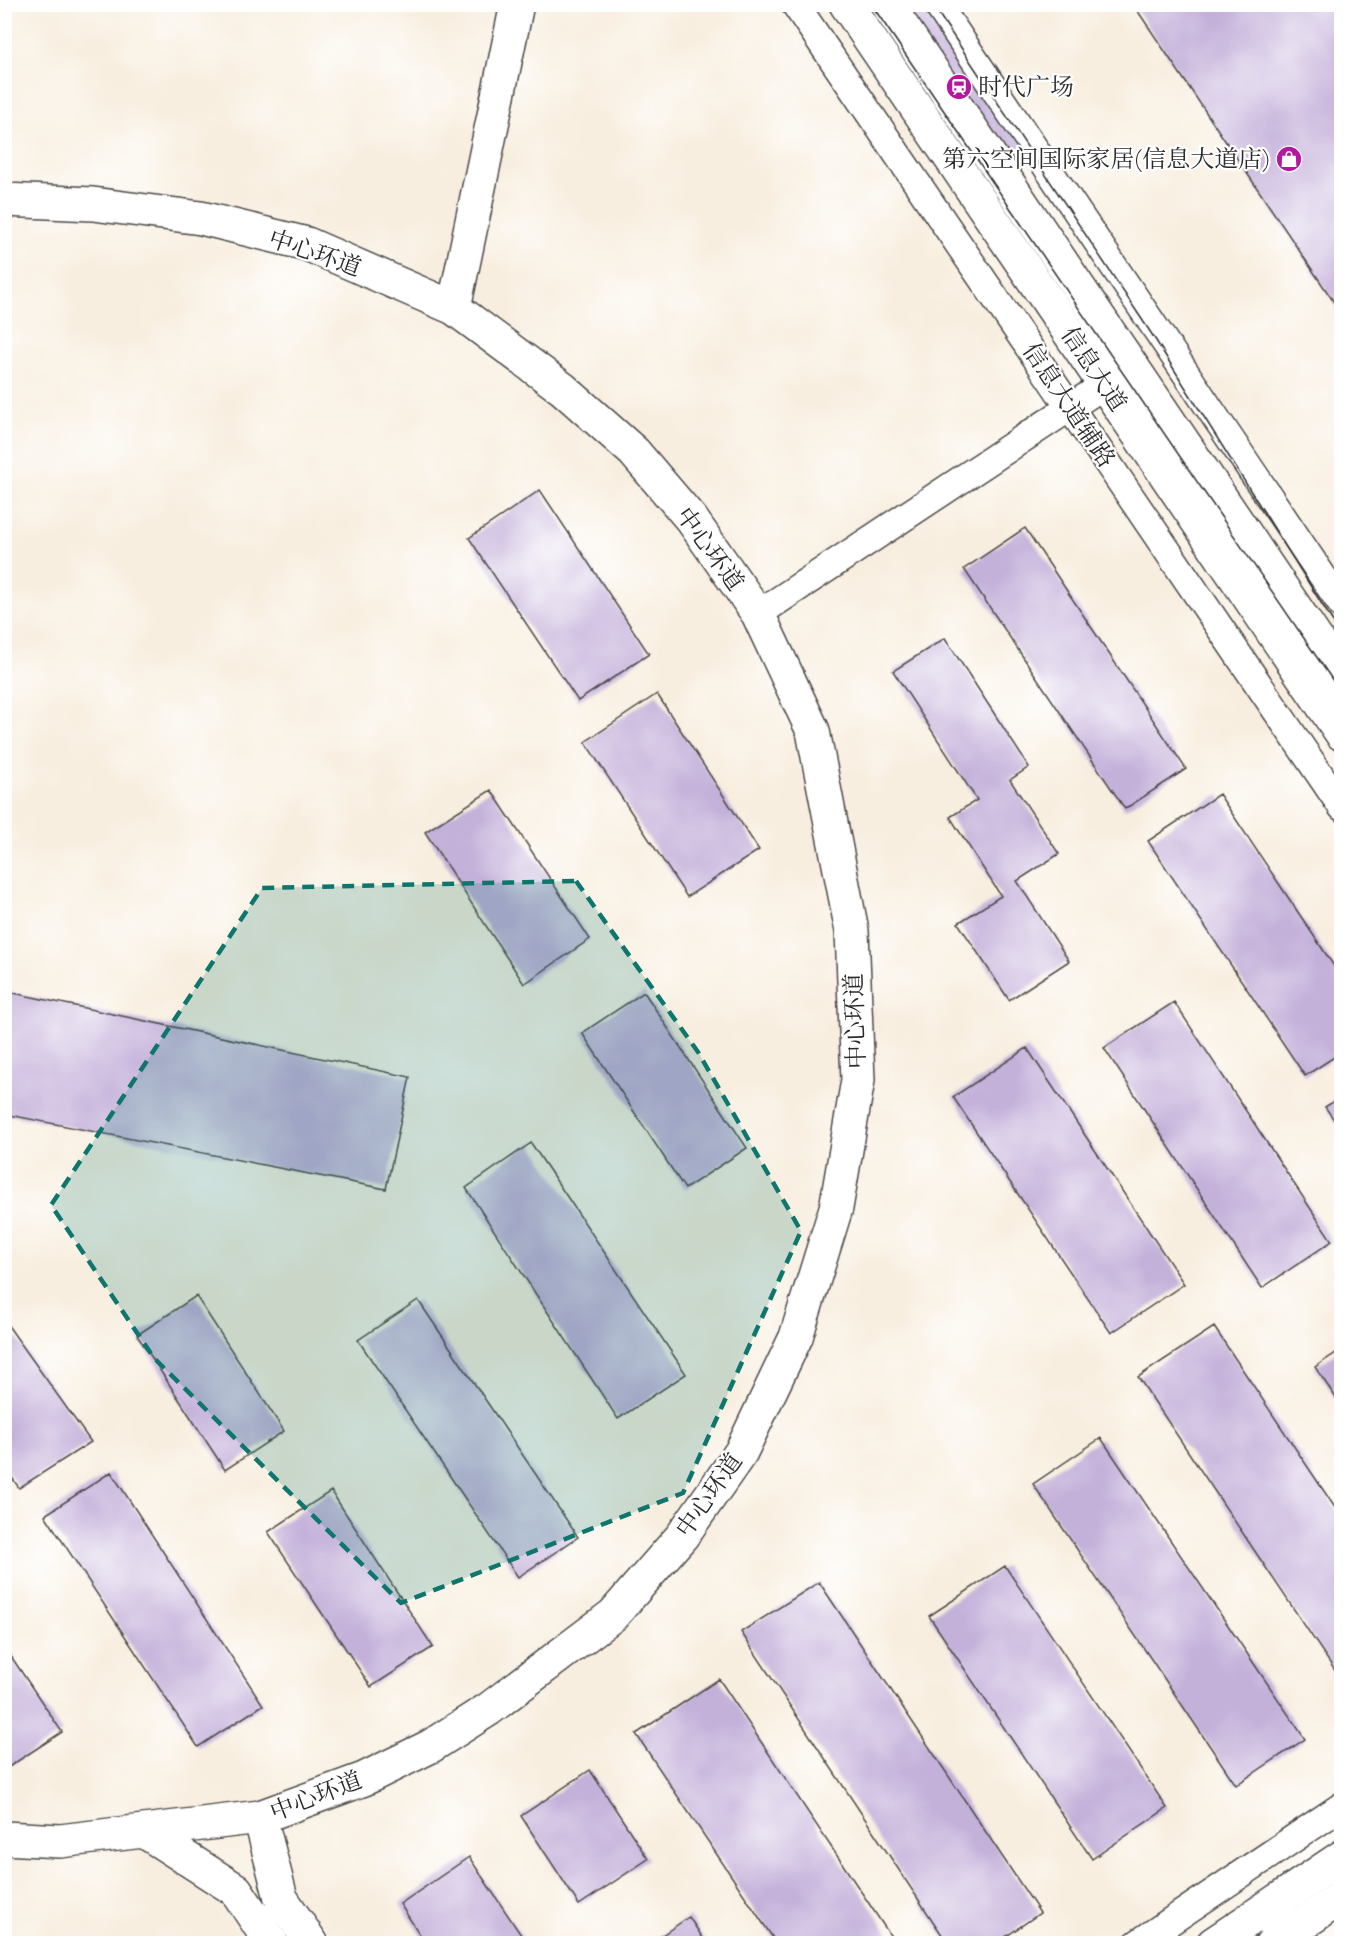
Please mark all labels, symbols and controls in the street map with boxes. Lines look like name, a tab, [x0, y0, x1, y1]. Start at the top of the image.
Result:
station icon: 时代广场	[944, 72, 974, 102]
place label: 时代广场	[978, 72, 1074, 106]
place label: 第六空间国际家居(信息大道店)	[942, 144, 1270, 178]
shop icon: 第六空间国际家居(信息大道店)	[1274, 144, 1304, 174]
street label: 中心环道	[263, 223, 365, 287]
street label: 信息大道	[1051, 321, 1133, 419]
street label: 信息大道辅路	[1013, 337, 1122, 475]
street label: 中心环道	[666, 501, 750, 599]
street label: 中心环道	[838, 972, 876, 1069]
street label: 中心环道	[669, 1447, 752, 1545]
street label: 中心环道	[266, 1765, 368, 1831]

